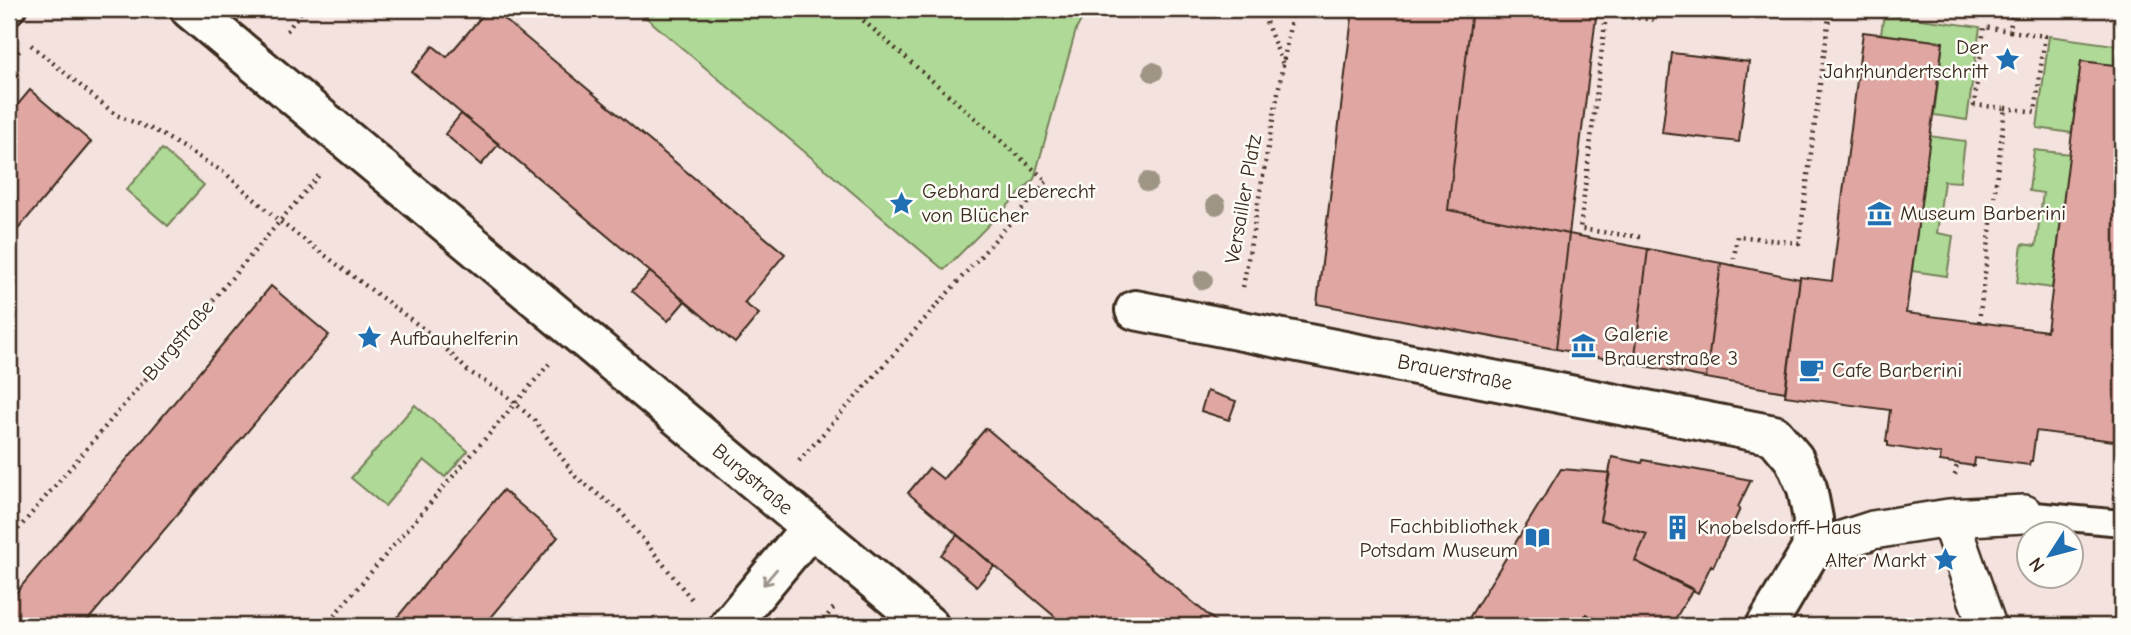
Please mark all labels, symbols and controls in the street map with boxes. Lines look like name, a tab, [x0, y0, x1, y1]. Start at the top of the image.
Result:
place label: Der Jahrhundertschritt	[1823, 35, 1989, 83]
place icon: Der Jahrhundertschritt	[1994, 45, 2022, 73]
street label: Versailler Platz	[1220, 133, 1266, 265]
place label: Gebhard Leberecht von Blücher	[921, 179, 1096, 227]
place icon: Gebhard Leberecht von Blücher	[888, 189, 916, 217]
museum icon: Museum Barberini	[1866, 199, 1894, 227]
place label: Museum Barberini	[1900, 201, 2066, 225]
street label: Burgstraße	[137, 295, 219, 385]
place label: Galerie Brauerstraße 3	[1604, 322, 1738, 370]
place icon: Aufbauhelferin	[356, 324, 384, 352]
place label: Aufbauhelferin	[390, 326, 519, 350]
museum icon: Galerie Brauerstraße 3	[1570, 332, 1598, 360]
street label: Brauerstraße	[1396, 349, 1514, 395]
cafe icon: Cafe Barberini	[1798, 356, 1826, 384]
place label: Cafe Barberini	[1832, 358, 1962, 382]
street label: Burgstraße	[708, 438, 798, 520]
building icon: Knobelsdorff-Haus	[1663, 513, 1691, 541]
place label: Fachbibliothek Potsdam Museum	[1360, 514, 1518, 562]
place label: Knobelsdorff-Haus	[1697, 515, 1861, 539]
north arrow	[2016, 520, 2086, 590]
library icon: Fachbibliothek Potsdam Museum	[1524, 524, 1552, 552]
place icon: Alter Markt	[1932, 546, 1960, 574]
place label: Alter Markt	[1825, 548, 1927, 572]
text: N	[2025, 553, 2050, 576]
one-way arrow	[762, 567, 778, 585]

